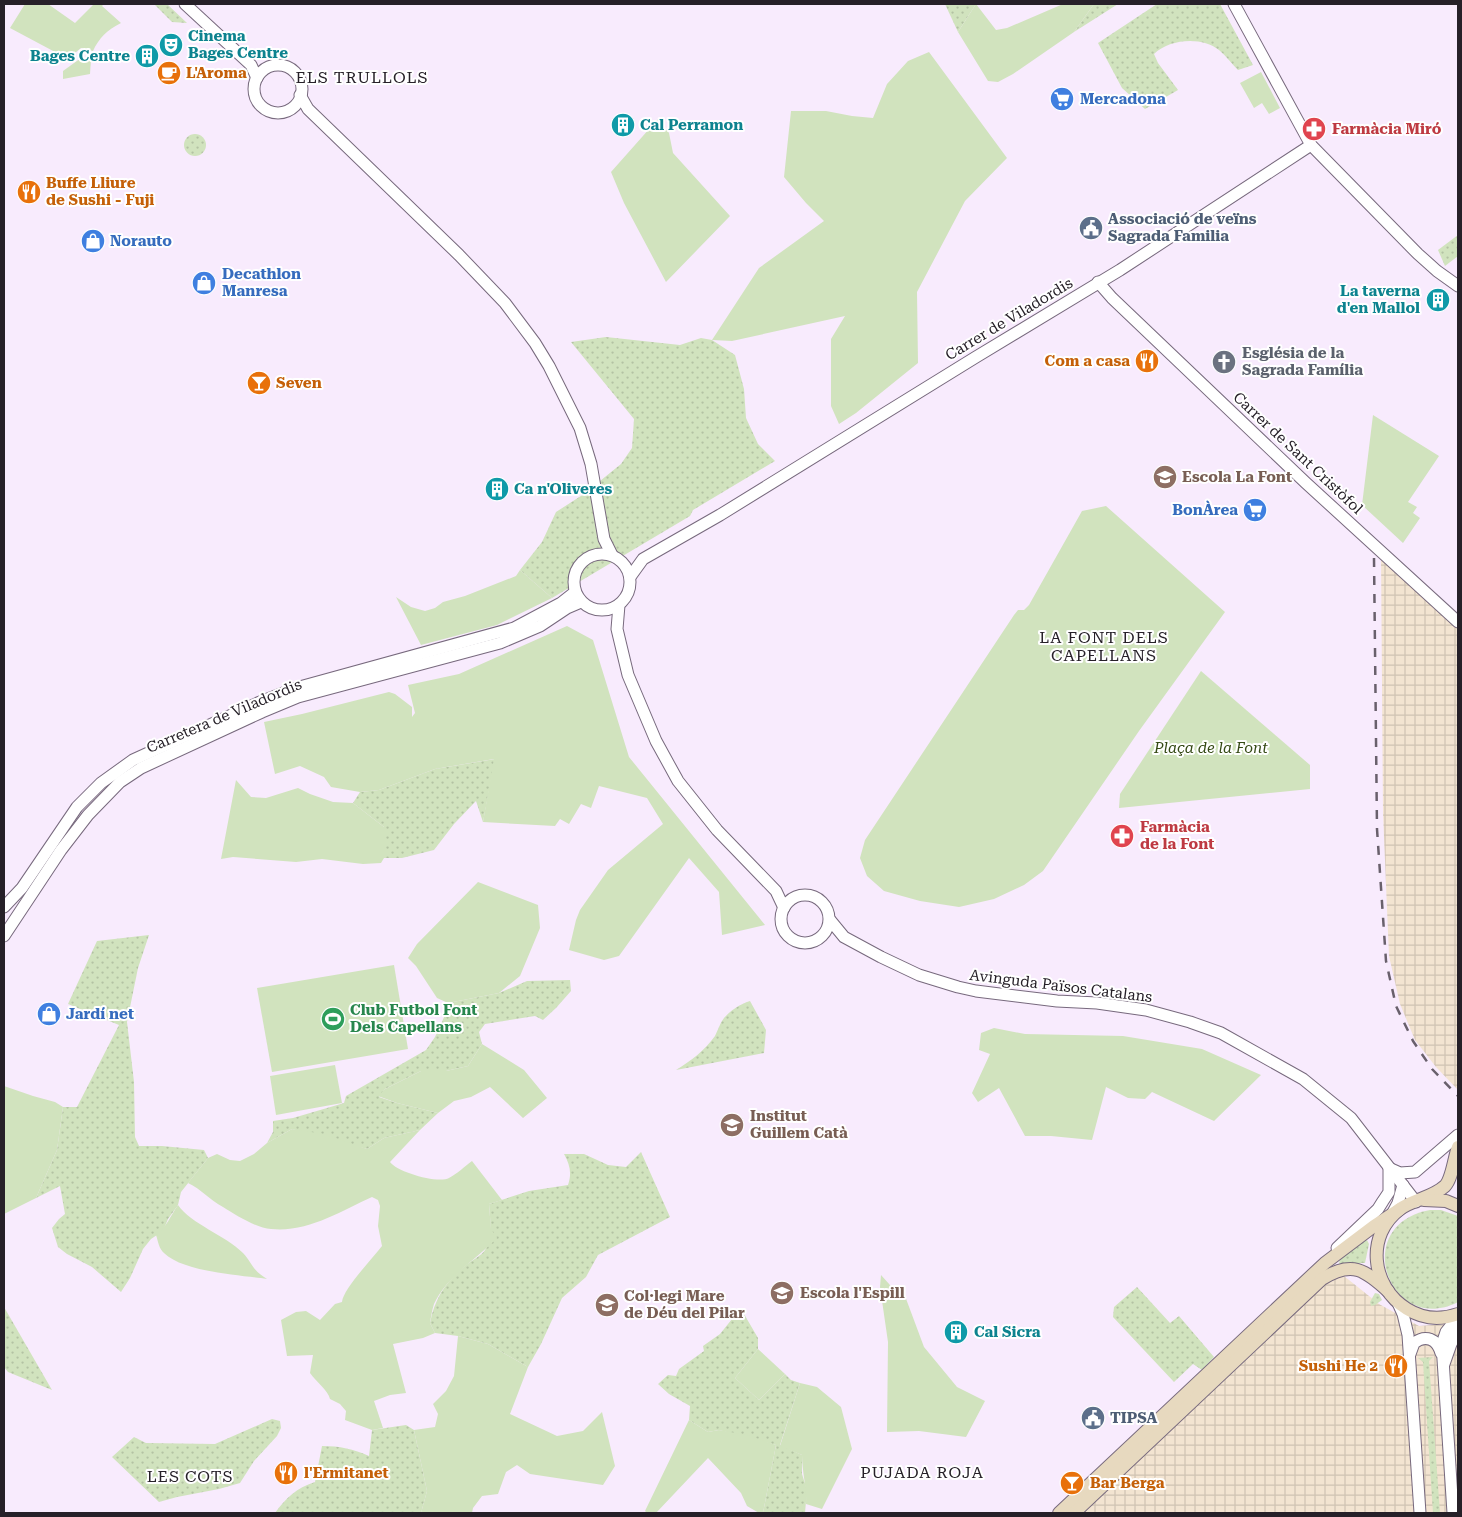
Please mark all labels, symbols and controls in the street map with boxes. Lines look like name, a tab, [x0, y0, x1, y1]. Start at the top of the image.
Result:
place label: Cinema Bages Centre	[188, 27, 288, 62]
theatre icon: Cinema Bages Centre	[158, 32, 184, 58]
building icon: Bages Centre	[134, 43, 160, 69]
place label: Bages Centre	[30, 47, 130, 65]
cafe icon: L'Aroma	[156, 60, 182, 86]
place label: L'Aroma	[186, 64, 247, 82]
district label: ELS TRULLOLS	[296, 68, 428, 87]
supermarket icon: Mercadona	[1049, 86, 1075, 112]
place label: Mercadona	[1080, 90, 1166, 108]
building icon: Cal Perramon	[610, 112, 636, 138]
place label: Cal Perramon	[640, 116, 743, 134]
pharmacy icon: Farmàcia Miró	[1301, 116, 1327, 142]
place label: Farmàcia Miró	[1332, 120, 1442, 138]
place label: Buffe Lliure de Sushi - Fuji	[46, 174, 154, 209]
restaurant icon: Buffe Lliure de Sushi - Fuji	[16, 179, 42, 205]
place label: Associació de veïns Sagrada Familia	[1108, 210, 1257, 245]
public building icon: Associació de veïns Sagrada Familia	[1078, 215, 1104, 241]
shop icon: Norauto	[80, 228, 106, 254]
place label: Norauto	[110, 232, 172, 250]
place label: Decathlon Manresa	[222, 265, 301, 300]
shop icon: Decathlon Manresa	[191, 270, 217, 296]
street label: Carrer de Viladordis	[942, 274, 1076, 364]
place label: La taverna d'en Mallol	[1337, 282, 1420, 317]
building icon: La taverna d'en Mallol	[1425, 287, 1451, 313]
place label: Església de la Sagrada Família	[1242, 344, 1363, 379]
restaurant icon: Com a casa	[1134, 348, 1160, 374]
church icon: Església de la Sagrada Família	[1211, 349, 1237, 375]
place label: Com a casa	[1045, 352, 1130, 370]
bar icon: Seven	[246, 370, 272, 396]
place label: Seven	[276, 374, 322, 392]
street label: Carrer de Sant Cristòfol	[1229, 388, 1367, 518]
school or university icon: Escola La Font	[1152, 464, 1178, 490]
place label: Escola La Font	[1182, 468, 1292, 486]
building icon: Ca n'Oliveres	[484, 476, 510, 502]
place label: Ca n'Oliveres	[514, 480, 612, 498]
supermarket icon: BonÀrea	[1242, 497, 1268, 523]
place label: BonÀrea	[1172, 500, 1238, 519]
district label: LA FONT DELS CAPELLANS	[1039, 628, 1169, 665]
street label: Carretera de Viladordis	[144, 675, 304, 757]
park label: Plaça de la Font	[1153, 739, 1268, 757]
place label: Farmàcia de la Font	[1140, 818, 1214, 853]
pharmacy icon: Farmàcia de la Font	[1109, 823, 1135, 849]
street label: Avinguda Països Catalans	[969, 966, 1153, 1006]
shop icon: Jardí net	[36, 1001, 62, 1027]
place label: Club Futbol Font Dels Capellans	[350, 1001, 477, 1036]
place label: Jardí net	[66, 1005, 134, 1023]
sports icon: Club Futbol Font Dels Capellans	[320, 1006, 346, 1032]
place label: Institut Guillem Catà	[750, 1107, 848, 1142]
school or university icon: Institut Guillem Catà	[719, 1112, 745, 1138]
school or university icon: Escola l'Espill	[769, 1280, 795, 1306]
place label: Escola l'Espill	[800, 1284, 905, 1302]
place label: Col·legi Mare de Déu del Pilar	[624, 1287, 745, 1322]
school or university icon: Col·legi Mare de Déu del Pilar	[594, 1292, 620, 1318]
building icon: Cal Sicra	[943, 1319, 969, 1345]
place label: Cal Sicra	[974, 1323, 1041, 1341]
restaurant icon: Sushi He 2	[1383, 1353, 1409, 1379]
place label: Sushi He 2	[1299, 1357, 1378, 1375]
public building icon: TIPSA	[1080, 1405, 1106, 1431]
place label: TIPSA	[1110, 1409, 1157, 1427]
restaurant icon: l'Ermitanet	[273, 1460, 299, 1486]
district label: PUJADA ROJA	[860, 1463, 984, 1482]
place label: l'Ermitanet	[304, 1464, 389, 1482]
district label: LES COTS	[147, 1467, 233, 1486]
bar icon: Bar Berga	[1059, 1470, 1085, 1496]
place label: Bar Berga	[1090, 1474, 1165, 1492]

